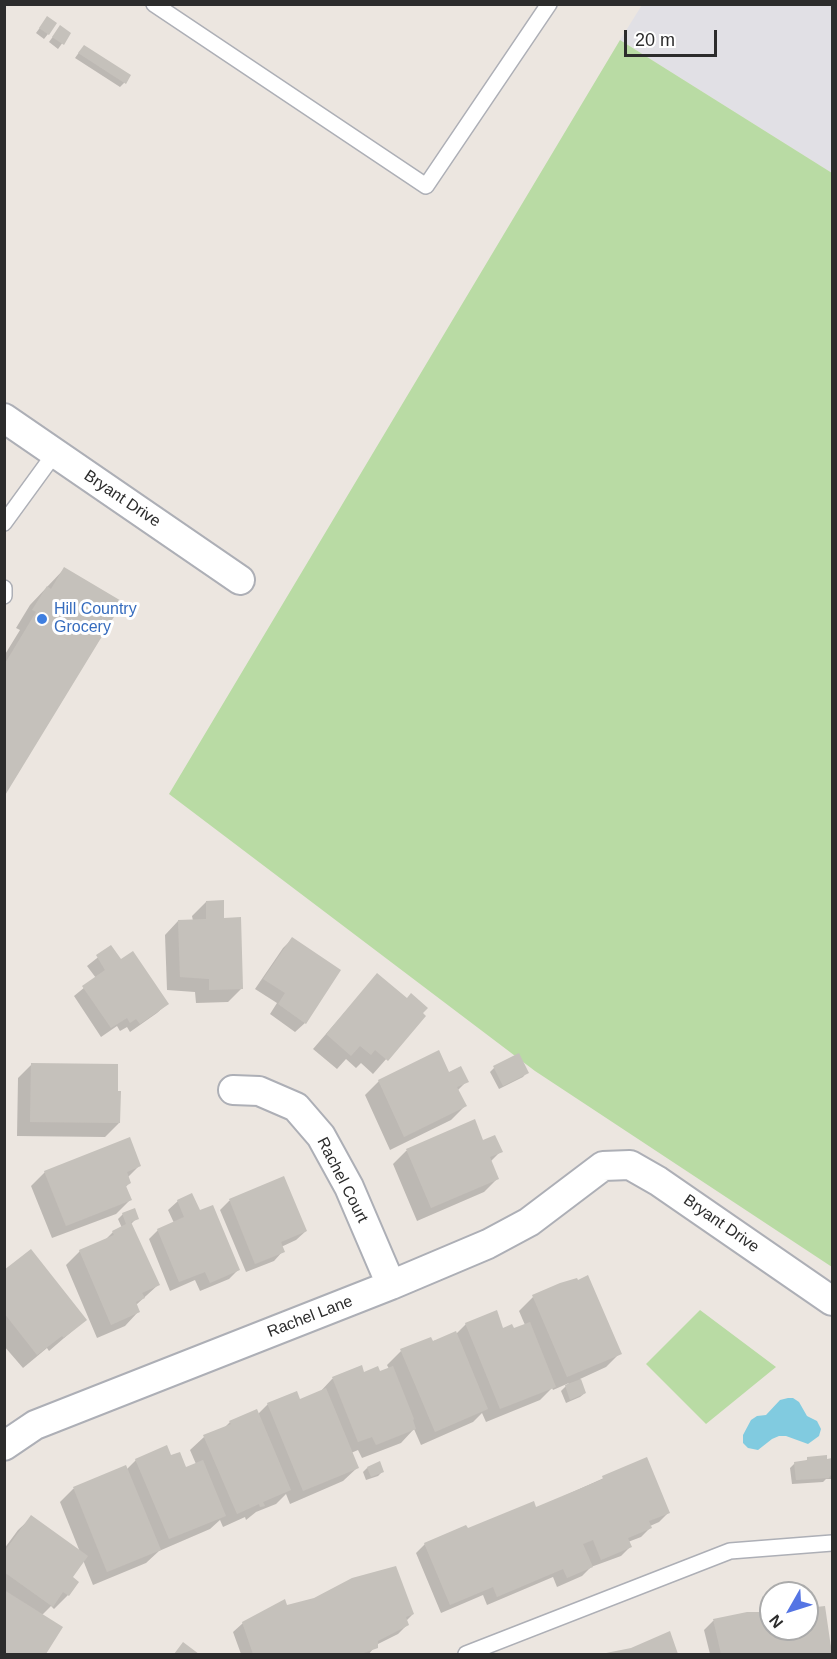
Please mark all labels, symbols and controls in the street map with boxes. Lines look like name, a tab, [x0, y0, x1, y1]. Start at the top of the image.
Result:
scale bar	[627, 18, 720, 56]
text: 20 m	[635, 30, 675, 50]
street label: Bryant Drive	[80, 466, 164, 532]
place label: Hill Country Grocery	[54, 600, 137, 638]
marker: Hill Country Grocery	[35, 612, 49, 626]
street label: Rachel Court	[312, 1134, 372, 1226]
street label: Bryant Drive	[679, 1191, 763, 1257]
street label: Rachel Lane	[265, 1292, 355, 1342]
north arrow	[759, 1581, 819, 1641]
text: N	[766, 1612, 786, 1631]

